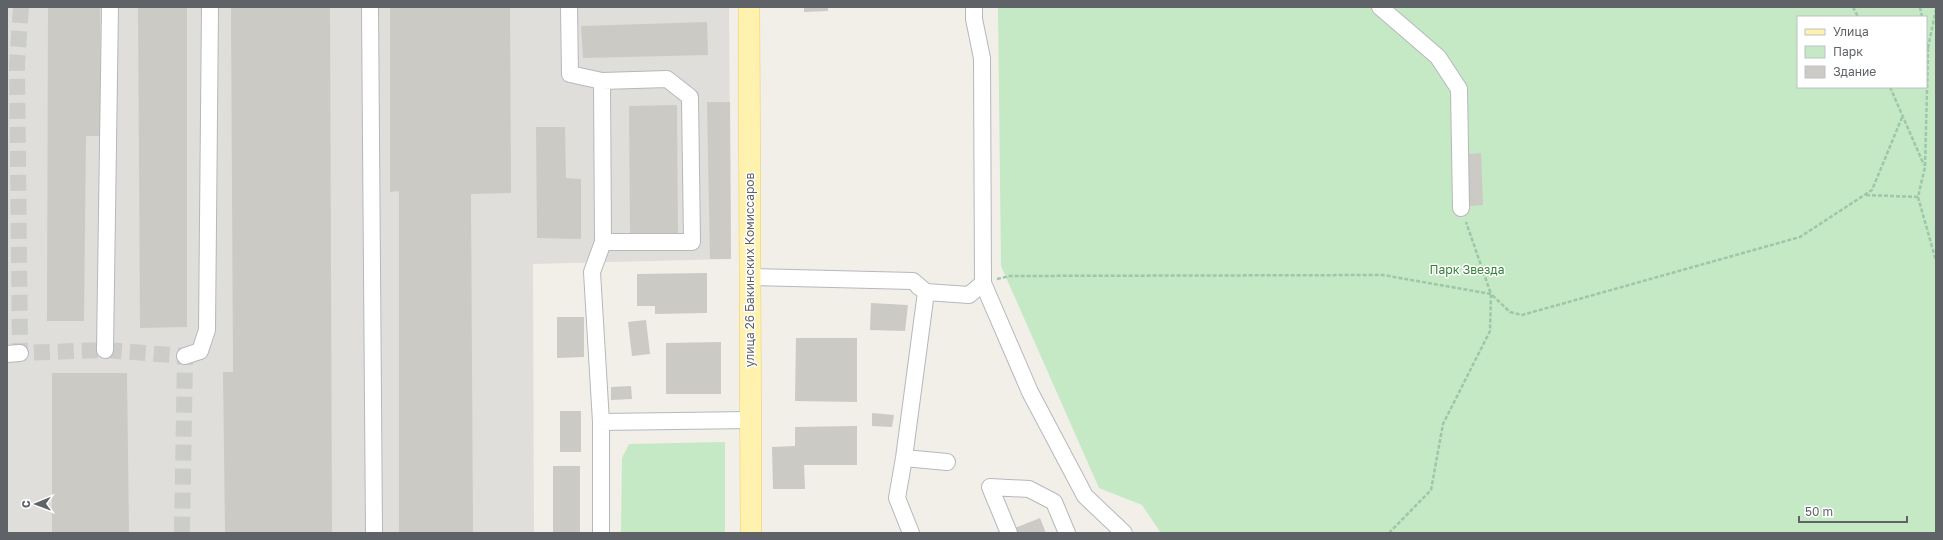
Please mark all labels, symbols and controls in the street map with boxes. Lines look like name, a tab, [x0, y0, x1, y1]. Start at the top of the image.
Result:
legend	[1797, 16, 1927, 88]
text: Улица	[1833, 24, 1869, 39]
text: Парк	[1833, 44, 1863, 59]
text: Здание	[1833, 64, 1876, 79]
street label: улица 26 Бакинских Комиссаров	[742, 172, 757, 367]
park label: Парк Звезда	[1430, 262, 1504, 277]
north arrow	[16, 484, 56, 524]
scale bar	[1799, 498, 1907, 524]
text: С	[19, 500, 32, 508]
text: 50 m	[1805, 504, 1833, 519]

